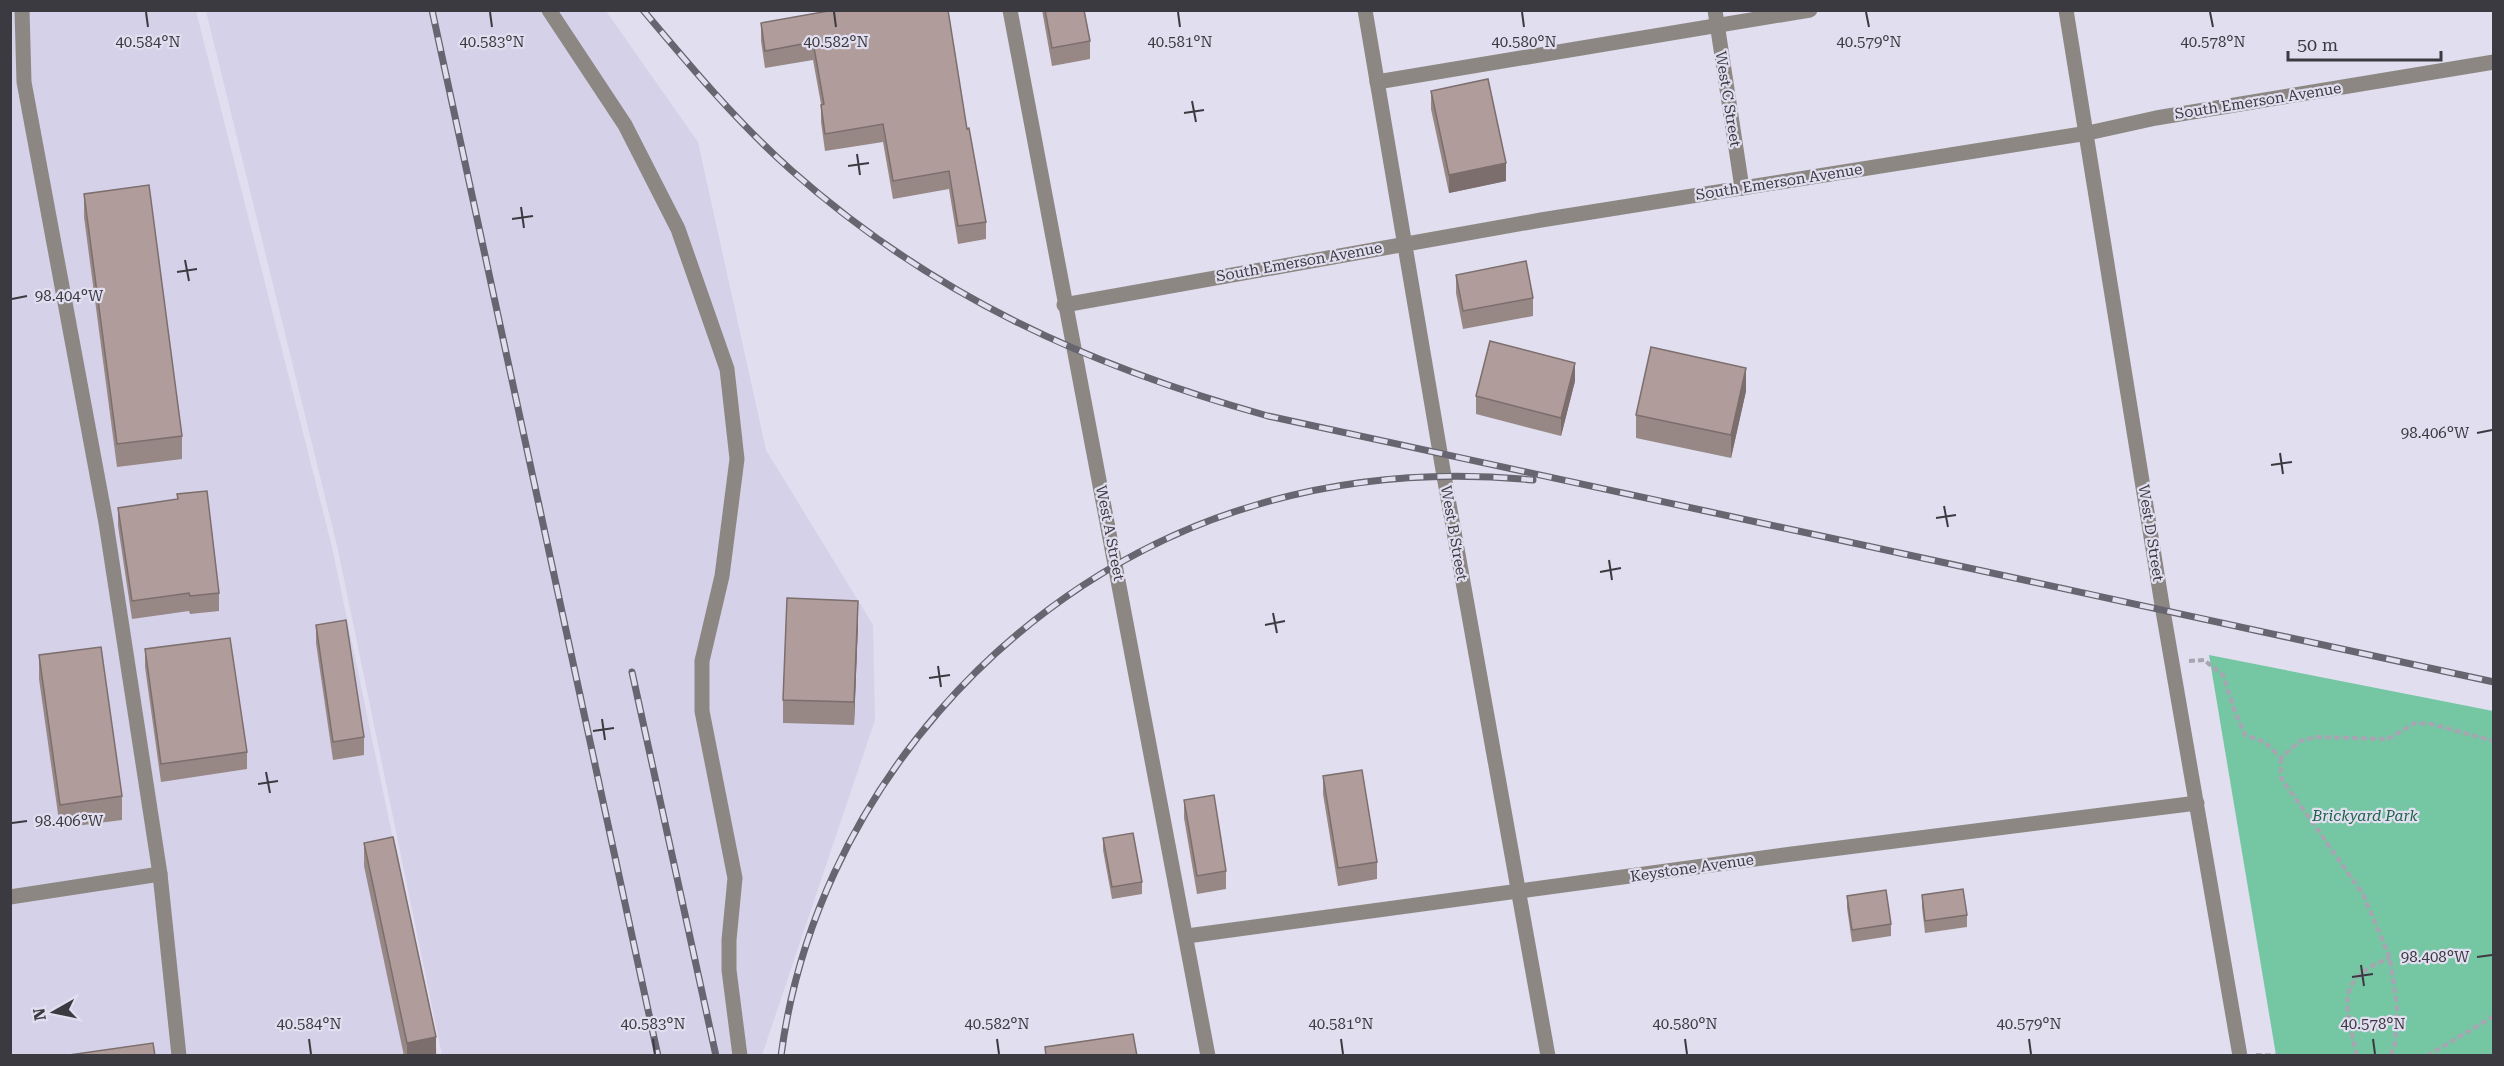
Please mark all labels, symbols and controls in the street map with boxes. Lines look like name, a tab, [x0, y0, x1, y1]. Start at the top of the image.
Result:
scale bar	[2288, 24, 2441, 62]
text: 40.584°N	[115, 33, 181, 51]
text: 40.583°N	[459, 33, 525, 51]
text: 40.582°N	[803, 33, 869, 51]
text: 40.581°N	[1147, 33, 1213, 51]
text: 40.580°N	[1491, 33, 1557, 51]
text: 40.579°N	[1836, 33, 1902, 51]
text: 40.578°N	[2180, 33, 2246, 51]
text: 50 m	[2297, 34, 2338, 55]
street label: West C Street	[1712, 50, 1745, 149]
street label: South Emerson Avenue	[2173, 79, 2343, 123]
street label: South Emerson Avenue	[1694, 160, 1864, 204]
street label: South Emerson Avenue	[1215, 239, 1383, 285]
text: 98.404°W	[35, 287, 104, 305]
text: 98.406°W	[2401, 424, 2470, 442]
street label: West D Street	[2134, 483, 2168, 583]
street label: West A Street	[1092, 484, 1128, 583]
street label: West B Street	[1437, 484, 1471, 582]
park label: Brickyard Park	[2311, 807, 2419, 825]
text: 98.406°W	[35, 812, 104, 830]
street label: Keystone Avenue	[1629, 850, 1755, 886]
text: 98.408°W	[2401, 948, 2470, 966]
north arrow	[24, 982, 84, 1042]
text: N	[29, 1007, 50, 1022]
text: 40.584°N	[276, 1015, 342, 1033]
text: 40.583°N	[620, 1015, 686, 1033]
text: 40.582°N	[964, 1015, 1030, 1033]
text: 40.581°N	[1308, 1015, 1374, 1033]
text: 40.580°N	[1652, 1015, 1718, 1033]
text: 40.579°N	[1996, 1015, 2062, 1033]
text: 40.578°N	[2340, 1015, 2406, 1033]

